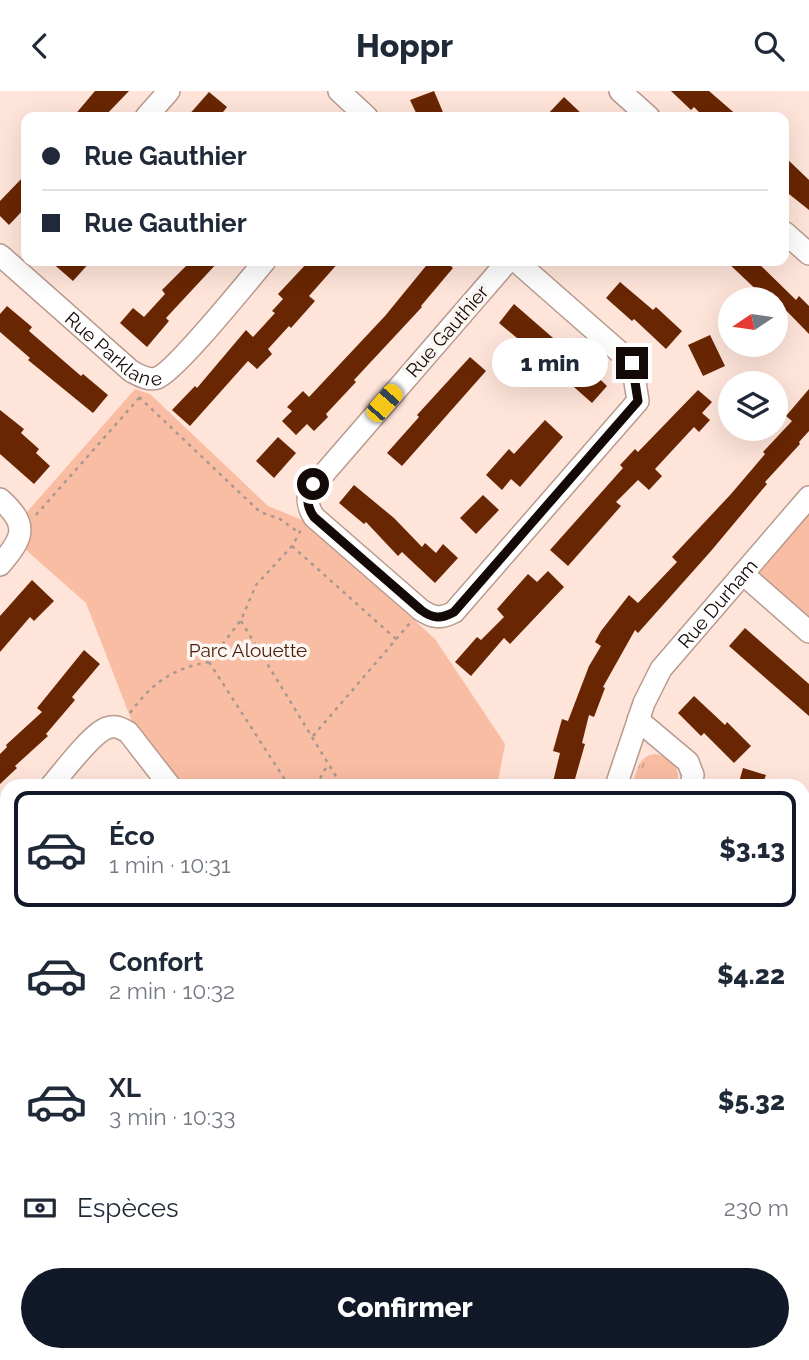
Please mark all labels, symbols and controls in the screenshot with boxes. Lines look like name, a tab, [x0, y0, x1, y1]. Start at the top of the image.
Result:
icon: back	[21, 27, 59, 65]
text: Hoppr	[356, 27, 453, 64]
icon: search	[750, 27, 788, 65]
text: Rue Gauthier	[84, 141, 247, 171]
text: Rue Gauthier	[84, 208, 247, 238]
street label: Rue Gauthier	[401, 280, 493, 381]
north arrow	[718, 287, 788, 357]
map controls	[718, 287, 788, 441]
street label: Rue Parklane	[61, 307, 164, 390]
callout: 1 min	[492, 338, 608, 387]
route end	[616, 347, 648, 379]
text: 1 min	[520, 349, 580, 376]
button: layers	[718, 371, 788, 441]
car	[363, 380, 406, 426]
route start	[297, 468, 329, 500]
street label: Rue Durham	[673, 555, 762, 652]
park label: Parc Alouette	[189, 639, 307, 661]
icon: car	[25, 818, 88, 881]
text: Éco	[109, 821, 155, 851]
text: $3.13	[719, 834, 785, 864]
text: 1 min · 10:31	[109, 851, 231, 878]
icon: car	[25, 944, 88, 1007]
text: Confort	[109, 947, 203, 977]
text: $4.22	[717, 960, 785, 990]
text: 2 min · 10:32	[109, 977, 235, 1004]
icon: car	[25, 1070, 88, 1133]
text: XL	[109, 1073, 141, 1103]
text: $5.32	[718, 1086, 785, 1116]
text: 3 min · 10:33	[109, 1103, 236, 1130]
icon: cash	[21, 1189, 59, 1227]
text: Espèces	[77, 1193, 179, 1223]
text: 230 m	[724, 1194, 789, 1221]
button: Confirmer	[21, 1268, 789, 1348]

